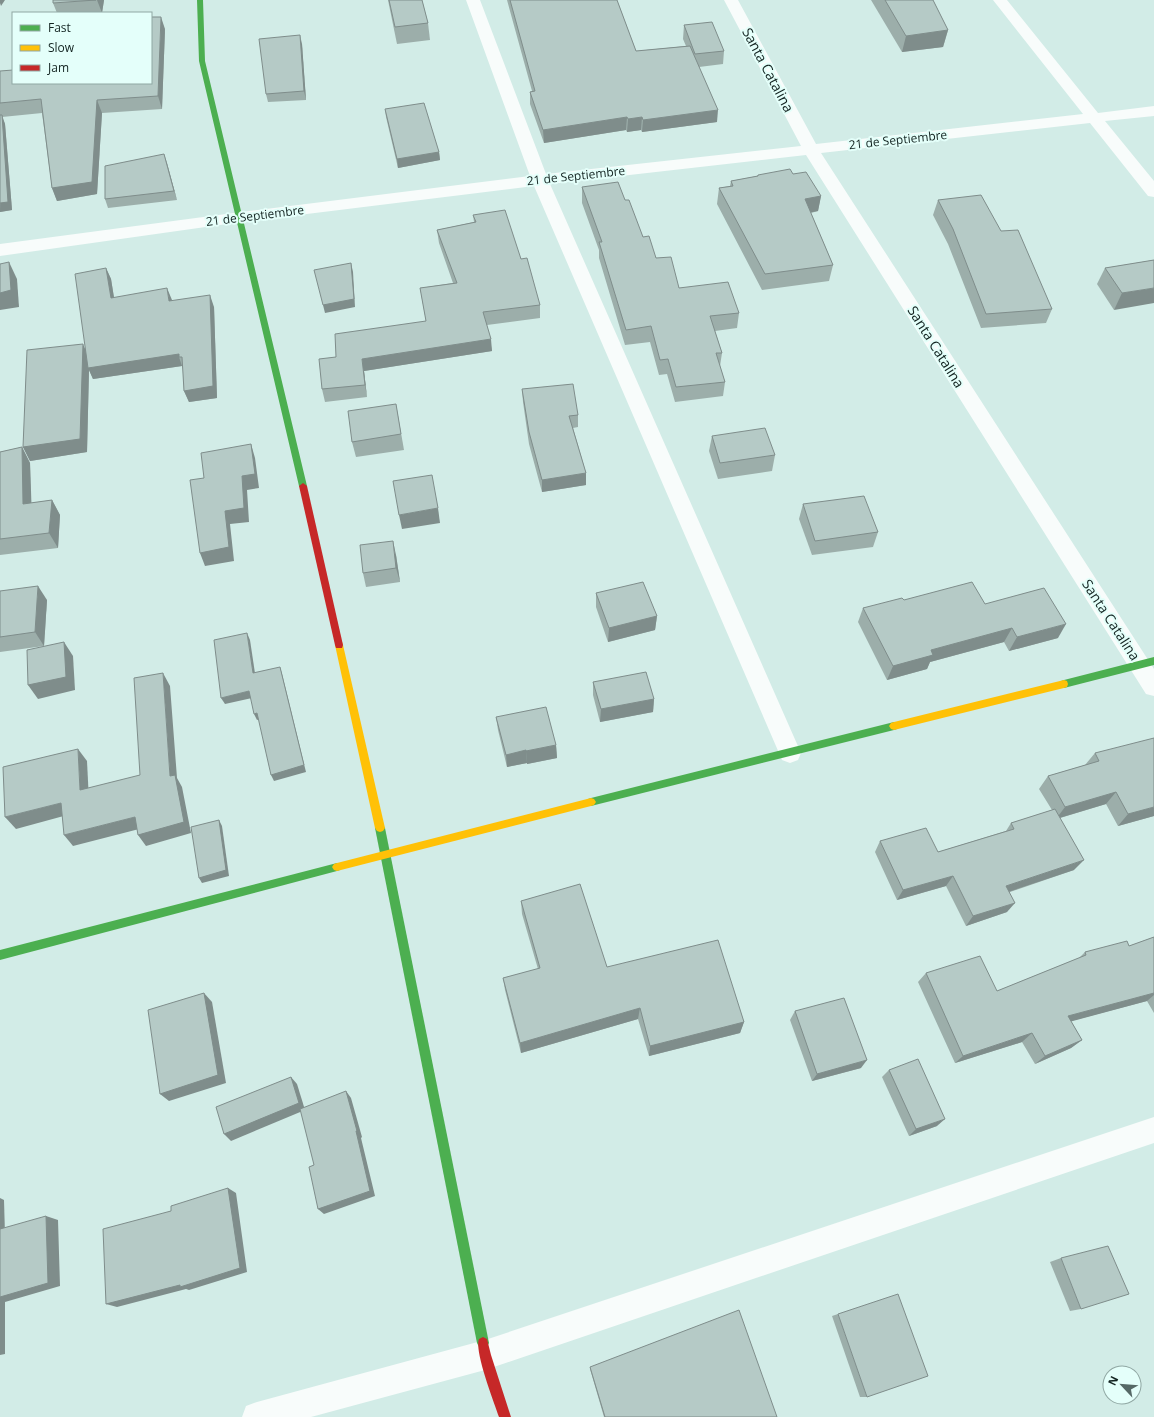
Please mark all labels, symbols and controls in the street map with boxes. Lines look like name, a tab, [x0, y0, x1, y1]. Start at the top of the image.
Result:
legend	[12, 12, 152, 84]
text: Fast	[48, 19, 71, 36]
street label: Santa Catalina	[738, 24, 799, 115]
text: Slow	[48, 39, 75, 56]
text: Jam	[47, 59, 69, 76]
street label: 21 de Septiembre	[848, 126, 948, 153]
street label: 21 de Septiembre	[526, 162, 626, 189]
street label: 21 de Septiembre	[205, 201, 305, 230]
street label: Santa Catalina	[904, 302, 969, 391]
street label: Santa Catalina	[1078, 575, 1145, 664]
north arrow	[1102, 1365, 1142, 1405]
text: N	[1104, 1373, 1121, 1388]

